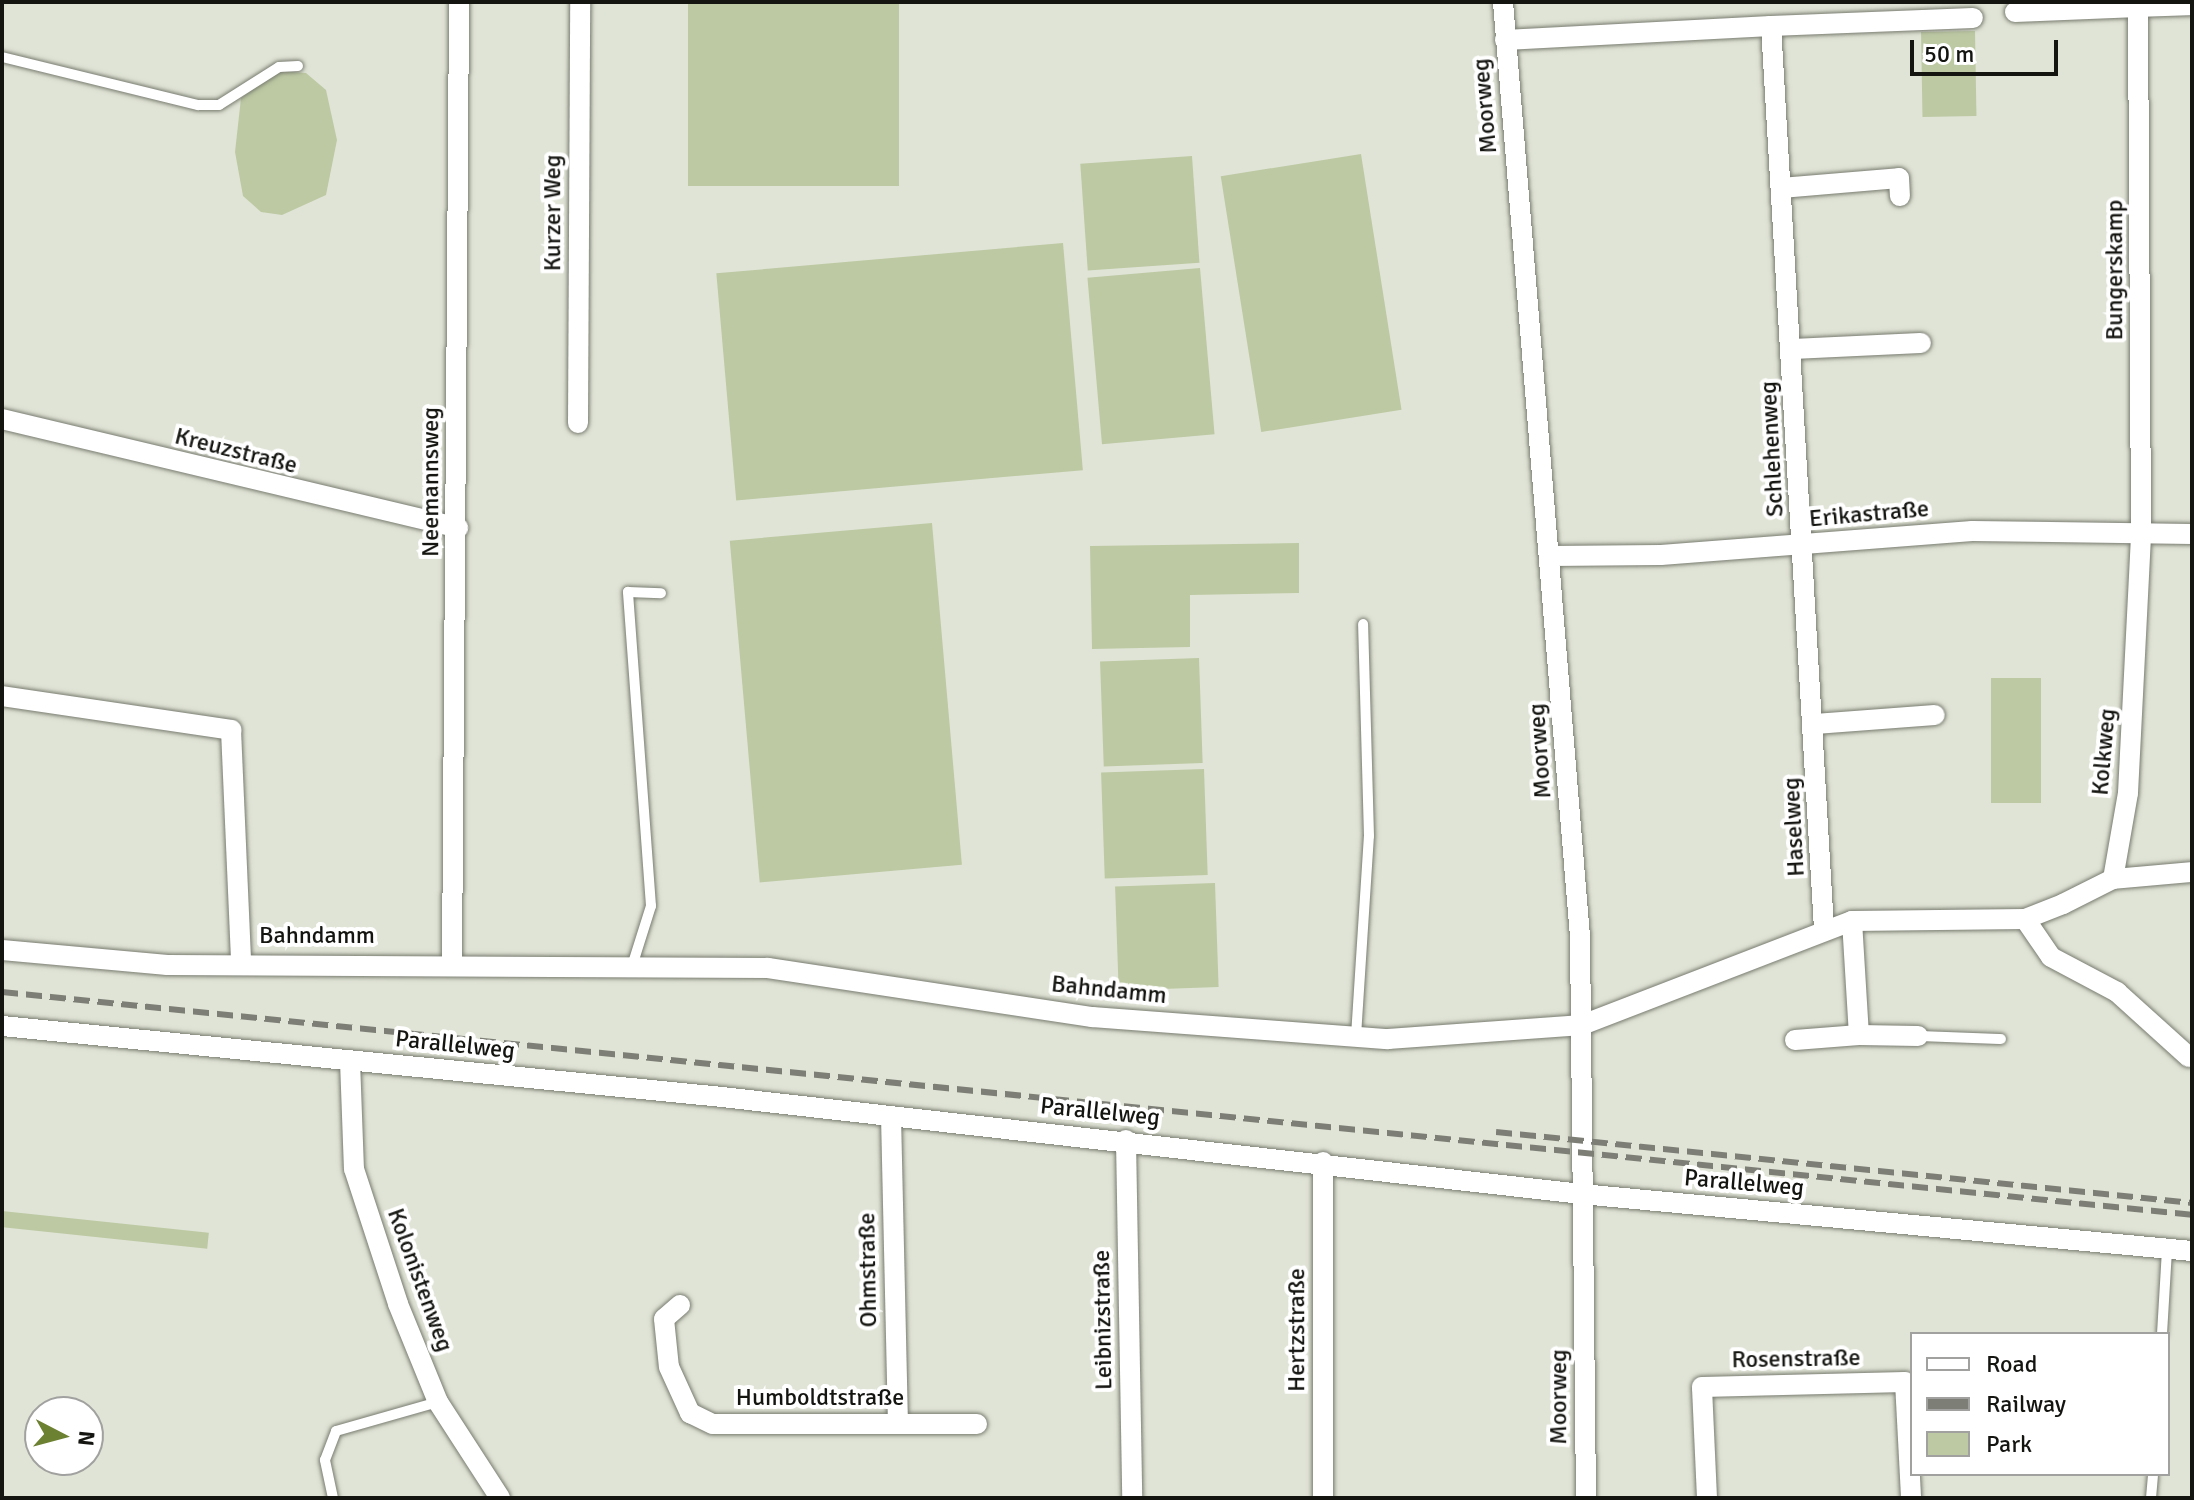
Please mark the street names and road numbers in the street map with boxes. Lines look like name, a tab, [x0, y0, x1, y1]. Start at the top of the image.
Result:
street label: Moorweg	[1466, 57, 1504, 155]
street label: Kurzer Weg	[539, 155, 567, 271]
street label: Bungerskamp	[2101, 200, 2129, 340]
street label: Schlehenweg	[1754, 380, 1790, 518]
street label: Neemannsweg	[417, 407, 445, 557]
street label: Kreuzstraße	[172, 422, 300, 480]
street label: Erikastraße	[1808, 494, 1930, 534]
street label: Moorweg	[1522, 702, 1558, 800]
street label: Kolkweg	[2086, 707, 2122, 797]
street label: Haselweg	[1777, 777, 1811, 877]
street label: Bahndamm	[259, 922, 375, 950]
street label: Bahndamm	[1050, 970, 1168, 1010]
street label: Parallelweg	[394, 1024, 516, 1066]
street label: Parallelweg	[1039, 1091, 1161, 1133]
street label: Parallelweg	[1683, 1163, 1805, 1203]
street label: Kolonistenweg	[381, 1204, 459, 1356]
street label: Ohmstraße	[853, 1212, 883, 1328]
street label: Leibnizstraße	[1087, 1250, 1119, 1390]
street label: Hertzstraße	[1283, 1268, 1311, 1392]
street label: Rosenstraße	[1731, 1343, 1861, 1375]
street label: Moorweg	[1545, 1349, 1573, 1445]
street label: Humboldtstraße	[736, 1384, 904, 1412]

